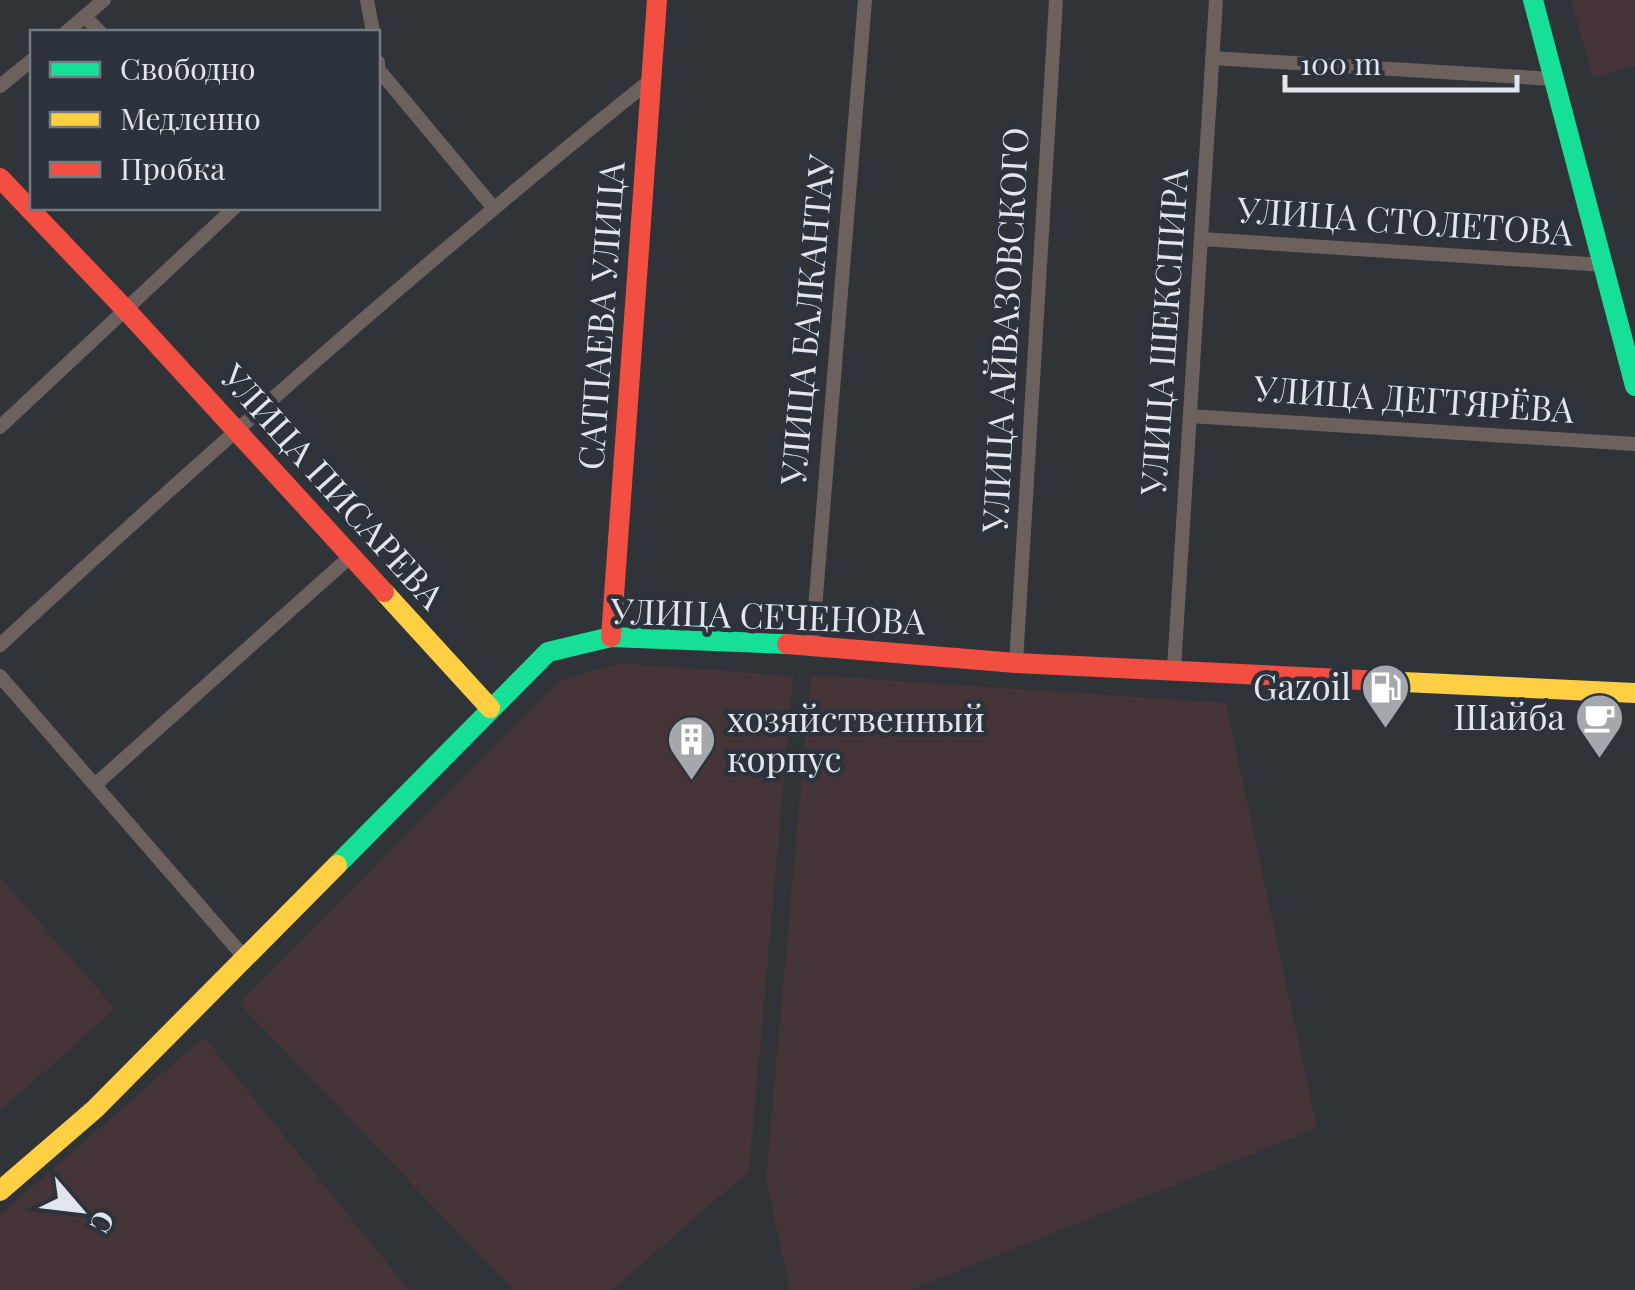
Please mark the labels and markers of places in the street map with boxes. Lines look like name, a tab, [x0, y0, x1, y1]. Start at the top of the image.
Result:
place label: Gazoil	[1253, 662, 1351, 709]
fuel station icon: Gazoil	[1360, 662, 1412, 730]
place label: Шайба	[1454, 692, 1566, 739]
cafe icon: Шайба	[1574, 692, 1626, 760]
place label: хозяйственный корпус	[727, 694, 985, 781]
building icon: хозяйственный корпус	[666, 714, 718, 782]

